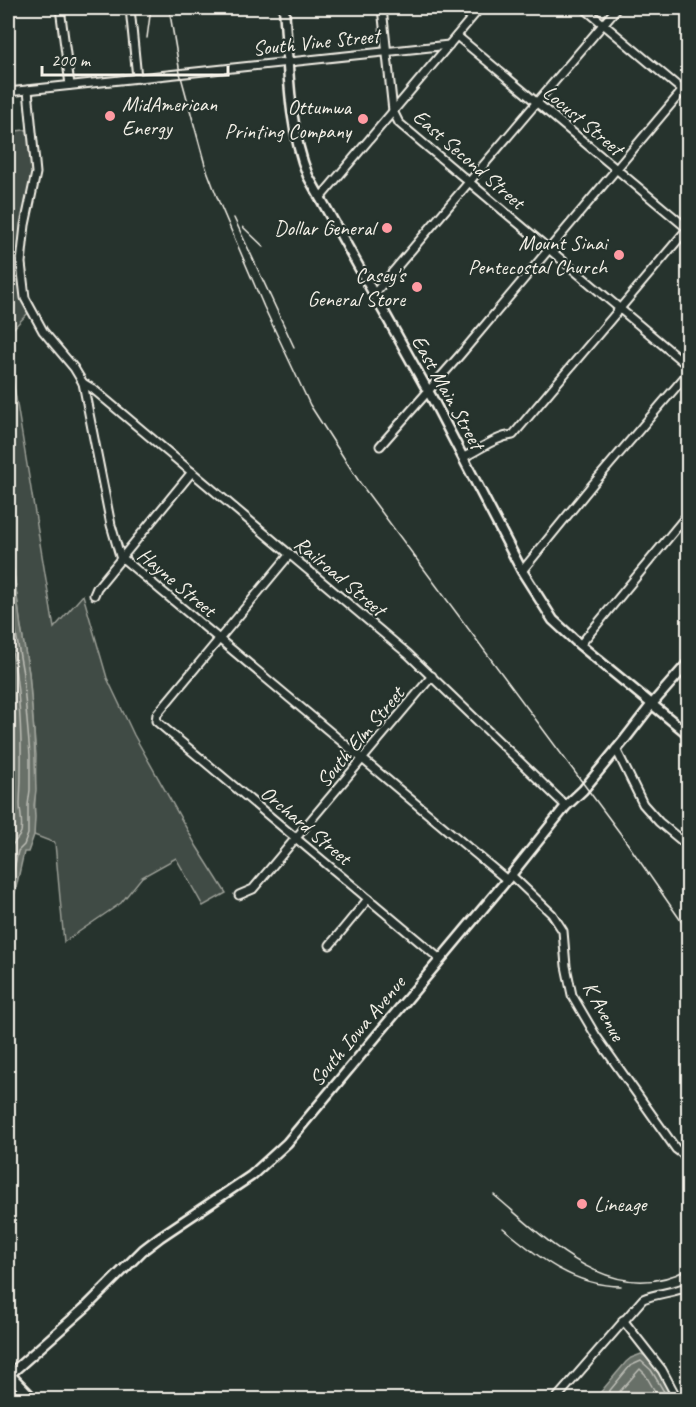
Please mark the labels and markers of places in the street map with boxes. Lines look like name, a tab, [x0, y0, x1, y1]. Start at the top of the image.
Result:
place label: MidAmerican Energy	[122, 91, 218, 141]
place label: Ottumwa Printing Company	[225, 94, 353, 144]
marker: MidAmerican Energy	[103, 109, 117, 123]
marker: Ottumwa Printing Company	[356, 112, 370, 126]
place label: Dollar General	[274, 215, 378, 241]
marker: Dollar General	[380, 221, 394, 235]
place label: Mount Sinai Pentecostal Church	[468, 230, 610, 280]
marker: Mount Sinai Pentecostal Church	[612, 248, 626, 262]
place label: Casey's General Store	[307, 262, 407, 312]
marker: Casey's General Store	[410, 280, 424, 294]
place label: Lineage	[594, 1191, 648, 1217]
marker: Lineage	[575, 1197, 589, 1211]

